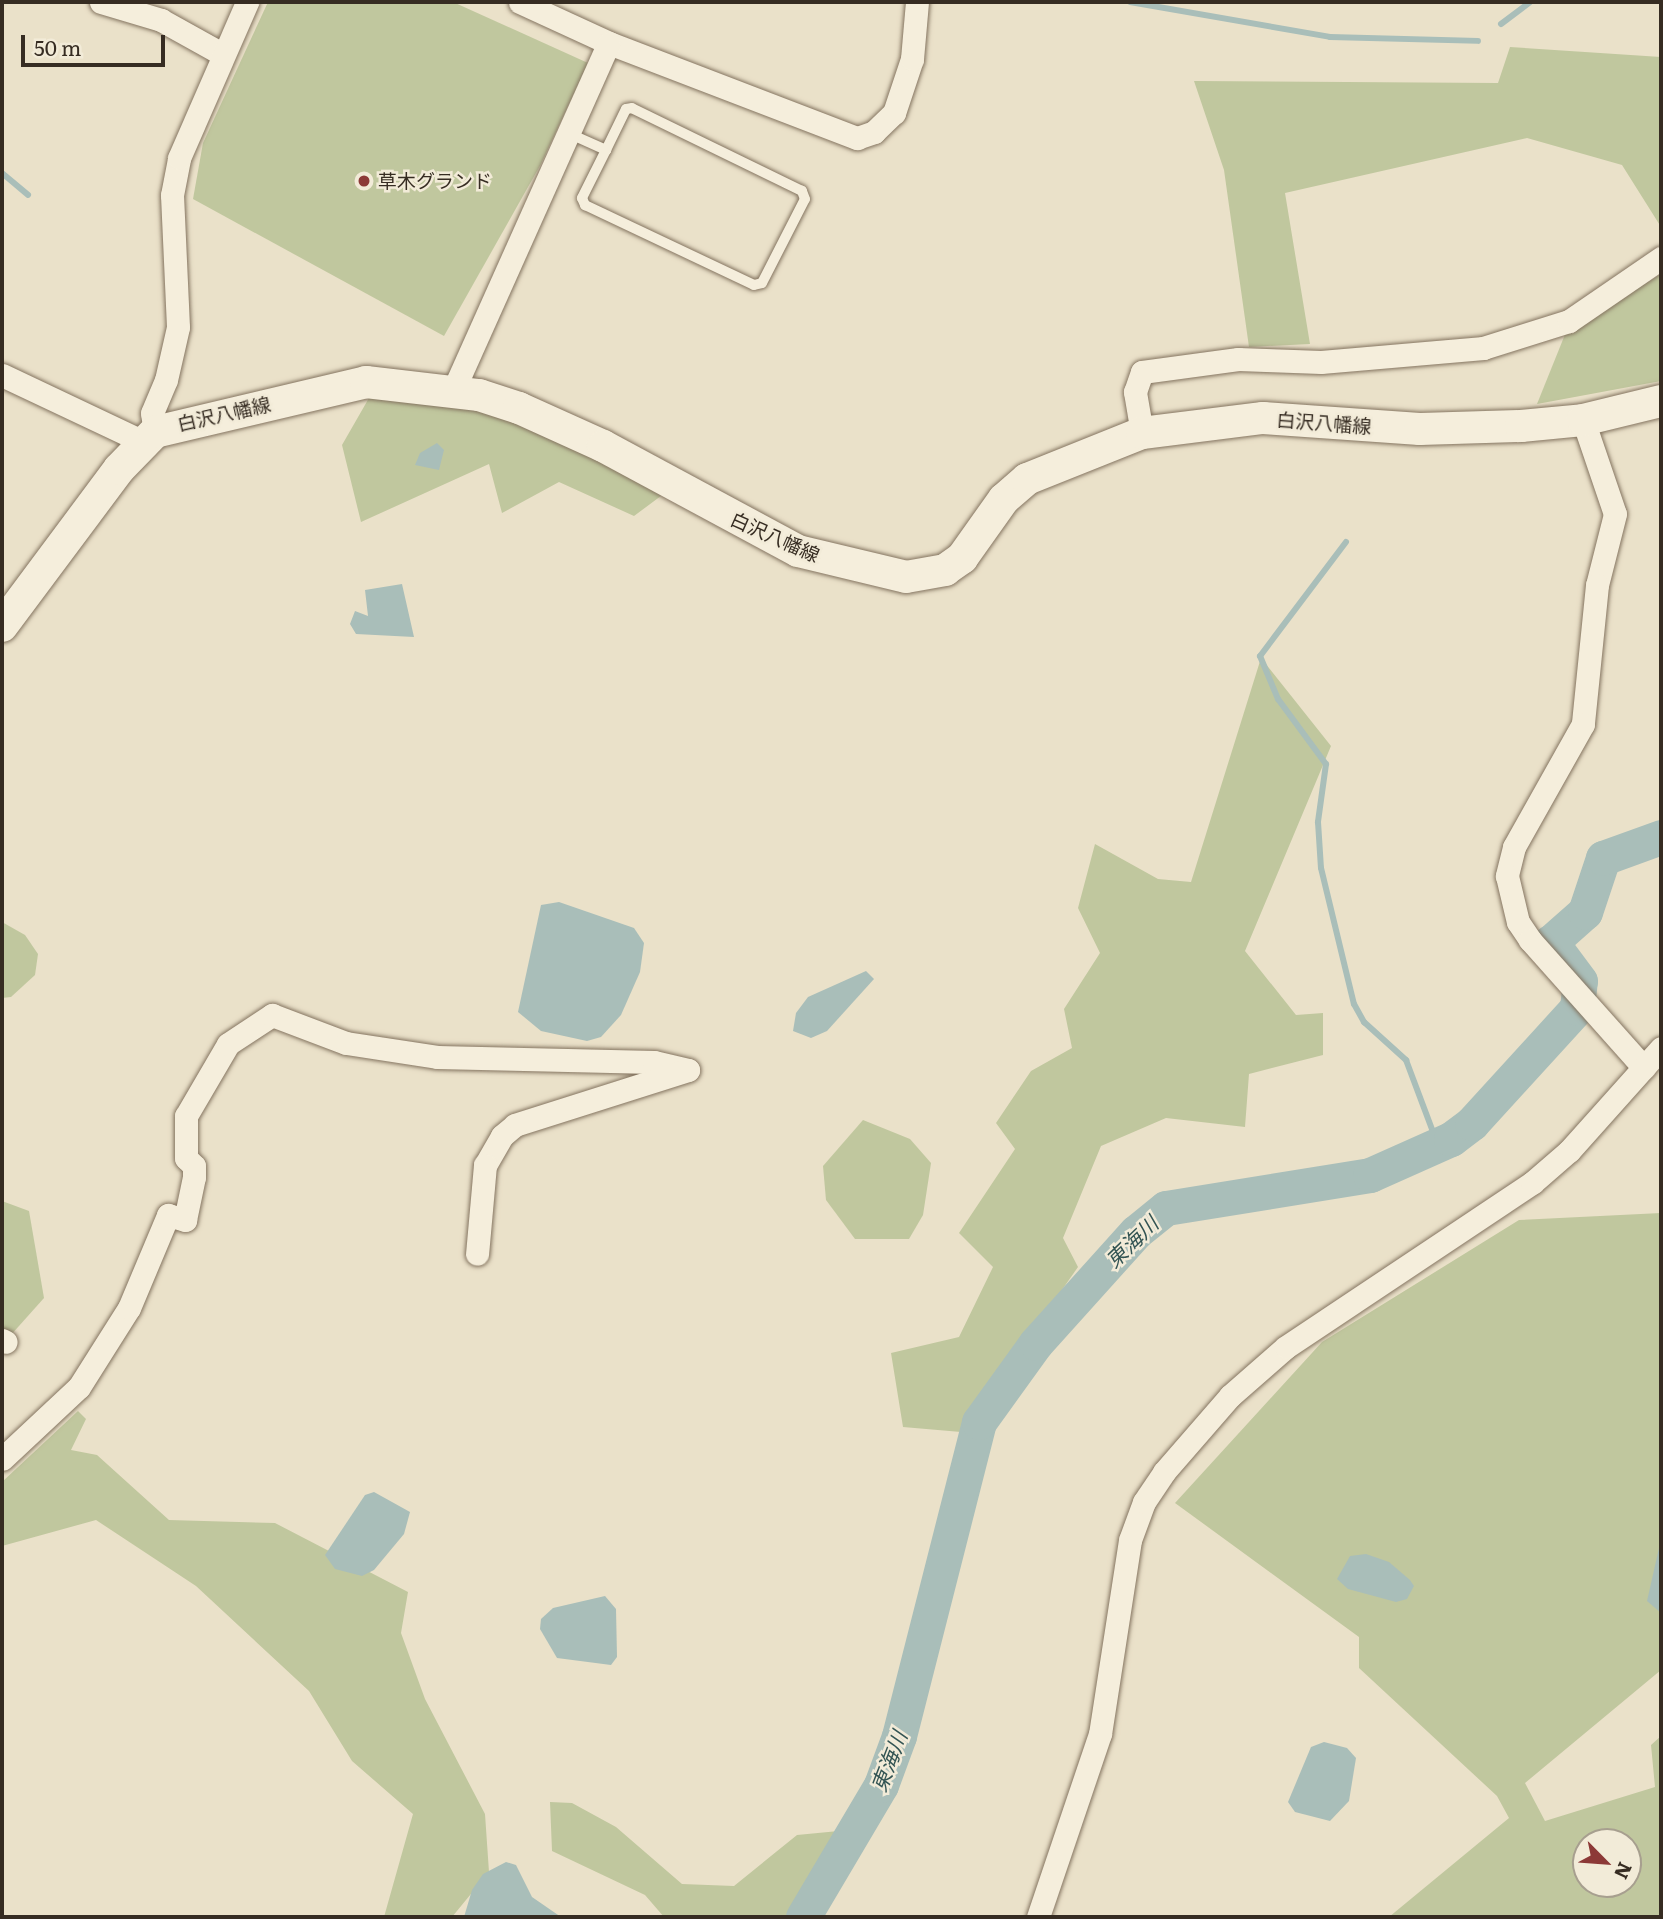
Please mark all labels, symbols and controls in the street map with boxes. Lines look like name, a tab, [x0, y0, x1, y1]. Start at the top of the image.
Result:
scale bar	[24, 21, 168, 65]
text: 50 m	[34, 31, 81, 62]
place label: 草木グランド	[378, 170, 492, 192]
marker: 草木グランド	[356, 173, 372, 189]
street label: 白沢八幡線	[175, 392, 273, 436]
street label: 白沢八幡線	[1276, 408, 1372, 438]
street label: 白沢八幡線	[727, 507, 823, 567]
water label: 東海川	[1100, 1210, 1162, 1272]
water label: 東海川	[865, 1727, 911, 1795]
north arrow	[1572, 1828, 1642, 1898]
text: N	[1608, 1858, 1640, 1884]

